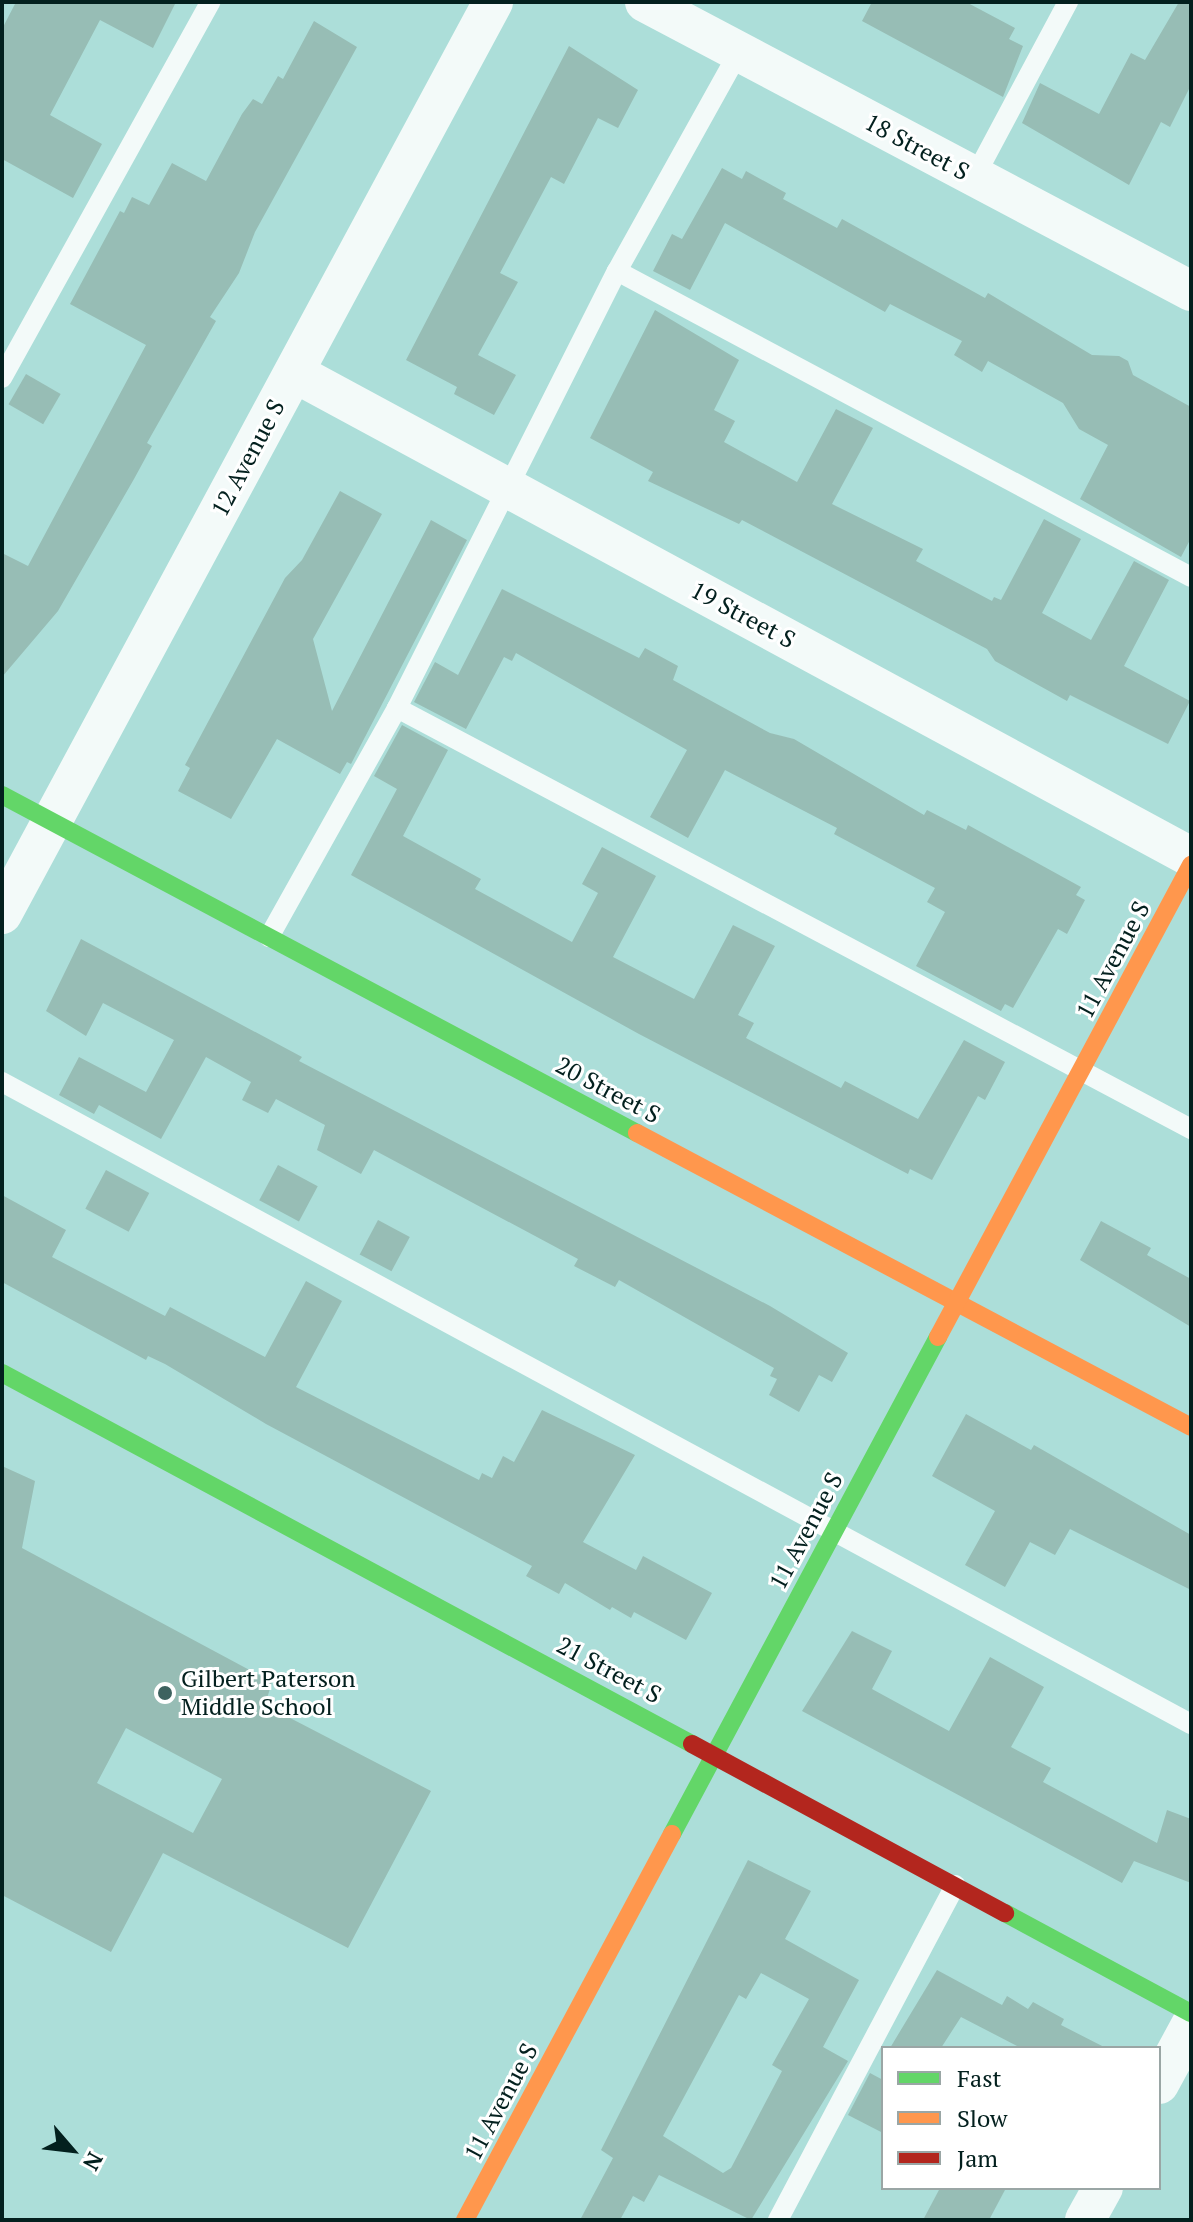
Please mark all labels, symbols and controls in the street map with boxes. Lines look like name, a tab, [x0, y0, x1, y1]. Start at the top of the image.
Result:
street label: 18 Street S	[860, 107, 974, 187]
street label: 12 Avenue S	[205, 394, 291, 522]
street label: 19 Street S	[686, 575, 800, 655]
street label: 11 Avenue S	[1070, 896, 1156, 1024]
street label: 20 Street S	[551, 1050, 665, 1130]
street label: 11 Avenue S	[763, 1467, 849, 1595]
street label: 21 Street S	[552, 1630, 666, 1710]
place label: Gilbert Paterson Middle School	[181, 1665, 356, 1721]
marker: Gilbert Paterson Middle School	[156, 1684, 174, 1702]
street label: 11 Avenue S	[458, 2038, 544, 2166]
legend	[881, 2046, 1161, 2190]
text: Fast	[957, 2062, 1001, 2094]
text: Slow	[957, 2102, 1008, 2134]
north arrow	[32, 2110, 112, 2190]
text: Jam	[957, 2142, 998, 2174]
text: N	[77, 2147, 110, 2176]

